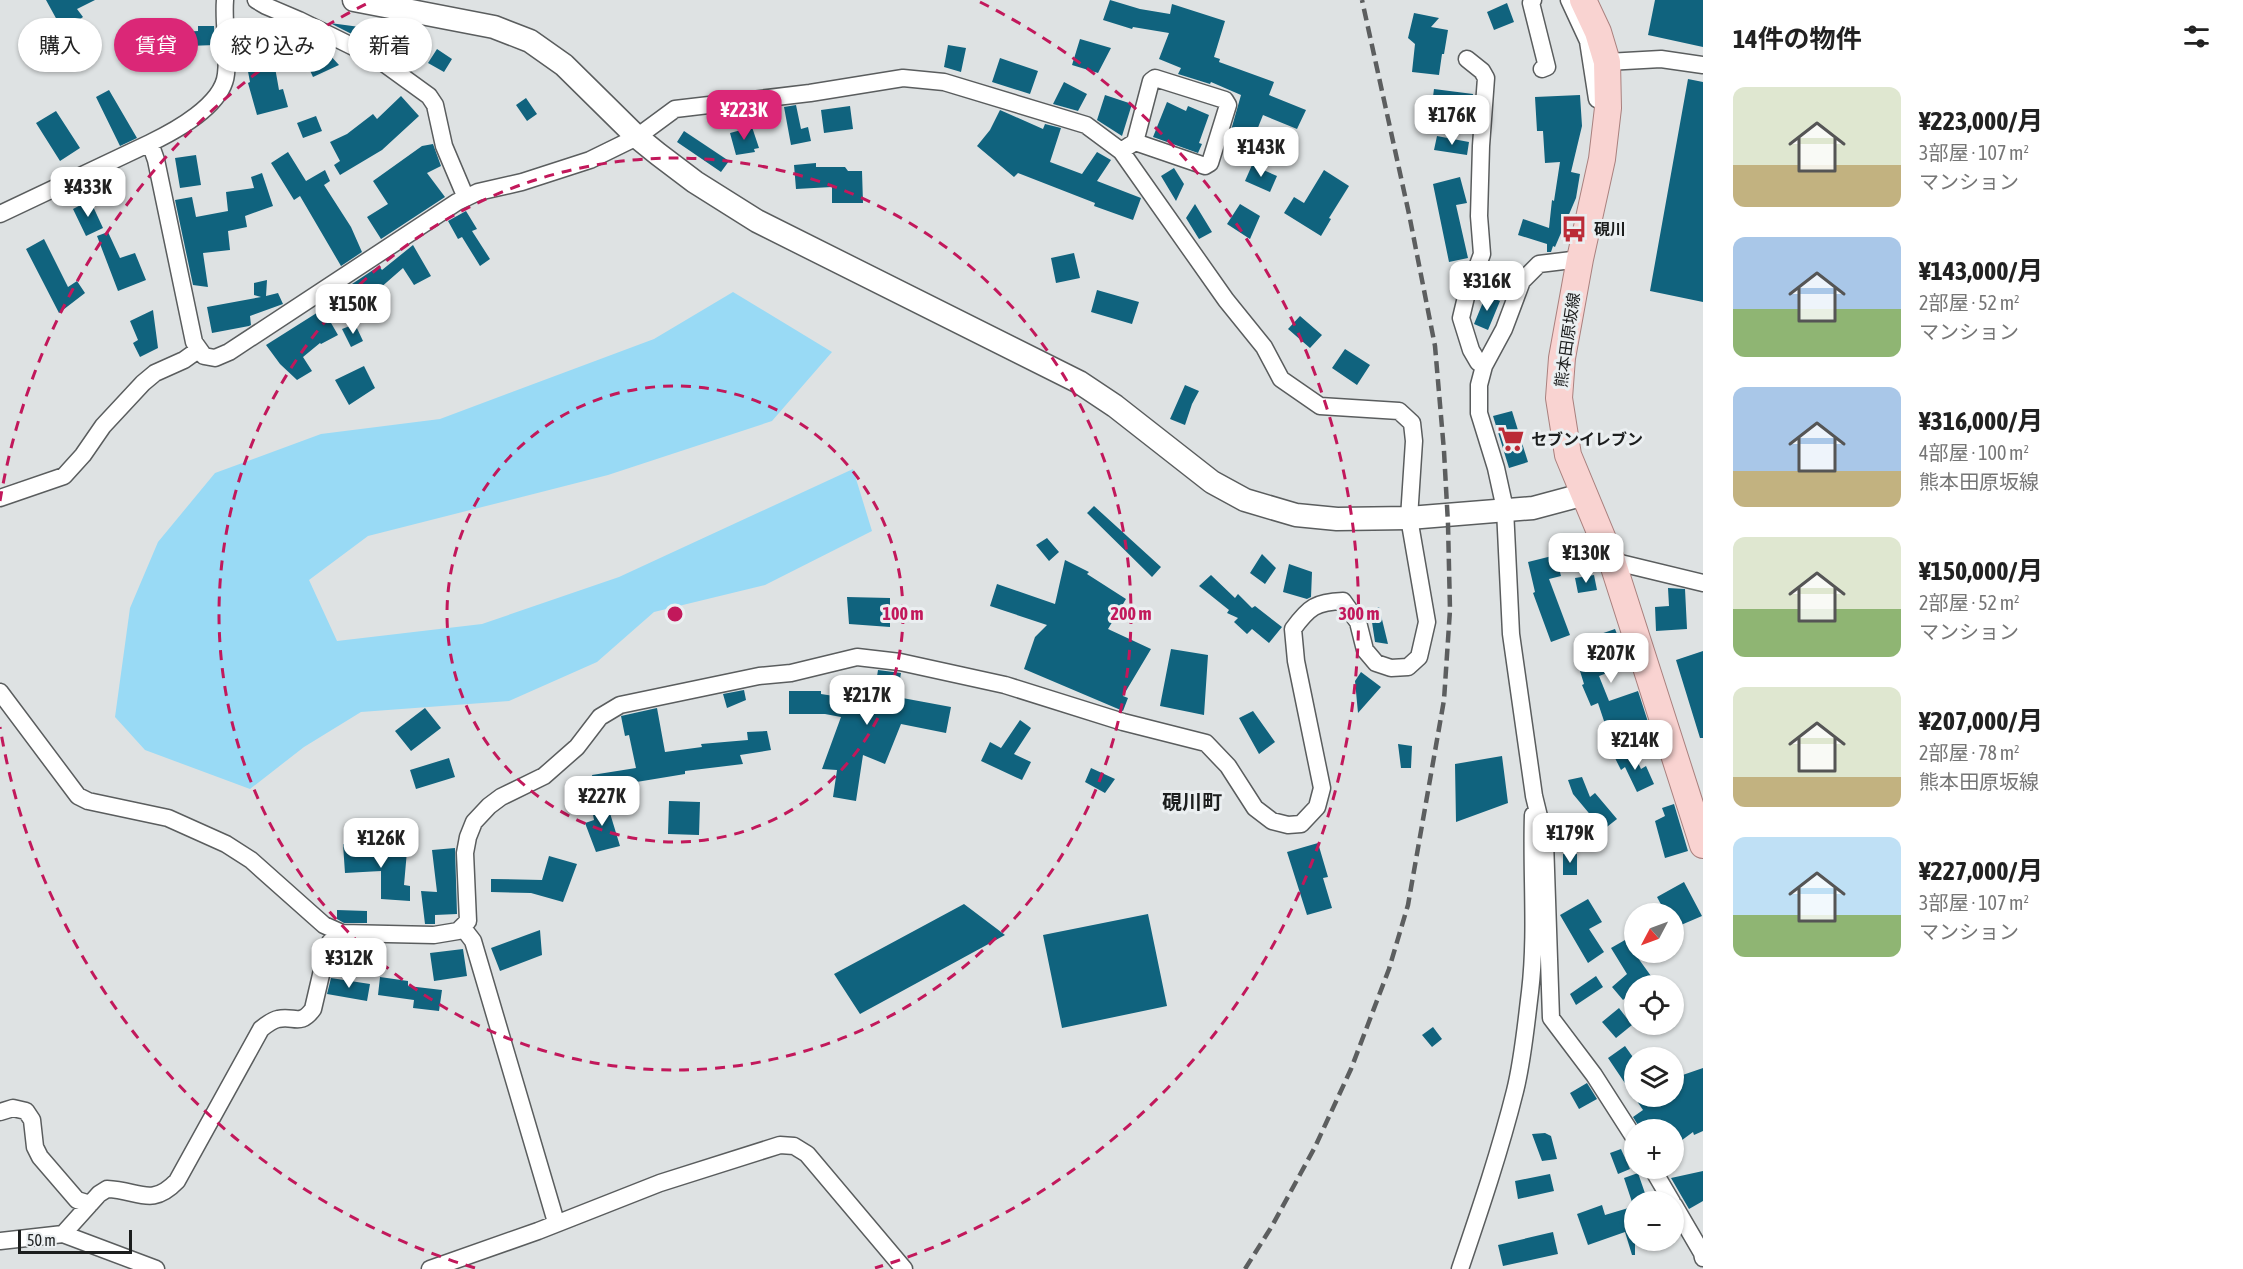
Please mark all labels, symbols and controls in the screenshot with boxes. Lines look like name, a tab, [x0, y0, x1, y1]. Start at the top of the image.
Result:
chip: 購入	[18, 18, 102, 72]
chip: 賃貸	[114, 18, 198, 72]
chip: 絞り込み	[210, 18, 336, 72]
chip: 新着	[348, 18, 432, 72]
icon: filters	[2180, 20, 2213, 53]
text: 14件の物件	[1733, 24, 1861, 54]
pin: ¥223K	[702, 90, 786, 141]
pin: ¥176K	[1410, 95, 1494, 146]
text: ¥223K	[721, 98, 767, 121]
text: ¥176K	[1429, 103, 1475, 126]
text: ¥223,000/月	[1919, 106, 2043, 136]
icon: home	[1781, 111, 1853, 183]
pin: ¥143K	[1219, 127, 1303, 178]
text: ¥143K	[1238, 135, 1284, 158]
text: 3部屋 · 107 m²	[1919, 141, 2029, 164]
pin: ¥433K	[46, 167, 130, 218]
text: マンション	[1919, 170, 2019, 193]
text: ¥433K	[65, 175, 111, 198]
bus stop icon: 硯川	[1559, 214, 1589, 244]
place label: 硯川	[1594, 220, 1626, 238]
text: ¥143,000/月	[1919, 256, 2043, 286]
pin: ¥316K	[1445, 261, 1529, 312]
icon: home	[1781, 261, 1853, 333]
text: ¥316K	[1464, 269, 1510, 292]
pin: ¥150K	[311, 284, 395, 335]
street label: 熊本田原坂線	[1551, 291, 1583, 389]
text: 2部屋 · 52 m²	[1919, 291, 2020, 314]
text: ¥150K	[330, 292, 376, 315]
text: マンション	[1919, 320, 2019, 343]
text: ¥316,000/月	[1919, 406, 2043, 436]
icon: home	[1781, 411, 1853, 483]
supermarket icon: セブンイレブン	[1496, 424, 1526, 454]
place label: セブンイレブン	[1531, 430, 1643, 448]
text: 4部屋 · 100 m²	[1919, 441, 2029, 464]
text: 熊本田原坂線	[1919, 470, 2039, 493]
pin: ¥130K	[1544, 533, 1628, 584]
text: ¥130K	[1563, 541, 1609, 564]
text: ¥150,000/月	[1919, 556, 2043, 586]
icon: home	[1781, 561, 1853, 633]
text: 2部屋 · 52 m²	[1919, 591, 2020, 614]
text: 100 m	[883, 603, 923, 624]
text: 200 m	[1111, 603, 1151, 624]
text: 300 m	[1339, 603, 1379, 624]
centre of rings	[665, 604, 685, 624]
text: マンション	[1919, 620, 2019, 643]
pin: ¥207K	[1569, 633, 1653, 684]
text: ¥207K	[1588, 641, 1634, 664]
pin: ¥217K	[825, 675, 909, 726]
text: ¥217K	[844, 683, 890, 706]
text: ¥207,000/月	[1919, 706, 2043, 736]
icon: home	[1781, 711, 1853, 783]
pin: ¥214K	[1593, 720, 1677, 771]
text: ¥214K	[1612, 728, 1658, 751]
text: 2部屋 · 78 m²	[1919, 741, 2020, 764]
text: 熊本田原坂線	[1919, 770, 2039, 793]
pin: ¥227K	[560, 776, 644, 827]
text: ¥227K	[579, 784, 625, 807]
district label: 硯川町	[1162, 790, 1222, 813]
pin: ¥179K	[1528, 813, 1612, 864]
pin: ¥126K	[339, 818, 423, 869]
text: ¥179K	[1547, 821, 1593, 844]
text: ¥126K	[358, 826, 404, 849]
text: ¥227,000/月	[1919, 856, 2043, 886]
icon: home	[1781, 861, 1853, 933]
text: 3部屋 · 107 m²	[1919, 891, 2029, 914]
north arrow	[1624, 903, 1684, 963]
map controls	[1624, 903, 1684, 1251]
text: マンション	[1919, 920, 2019, 943]
pin: ¥312K	[307, 938, 391, 989]
text: ¥312K	[326, 946, 372, 969]
button: locate	[1624, 975, 1684, 1035]
button: layers	[1624, 1047, 1684, 1107]
button: +	[1624, 1119, 1684, 1179]
button: −	[1624, 1191, 1684, 1251]
scale bar	[18, 1227, 132, 1254]
text: 50 m	[27, 1231, 56, 1249]

